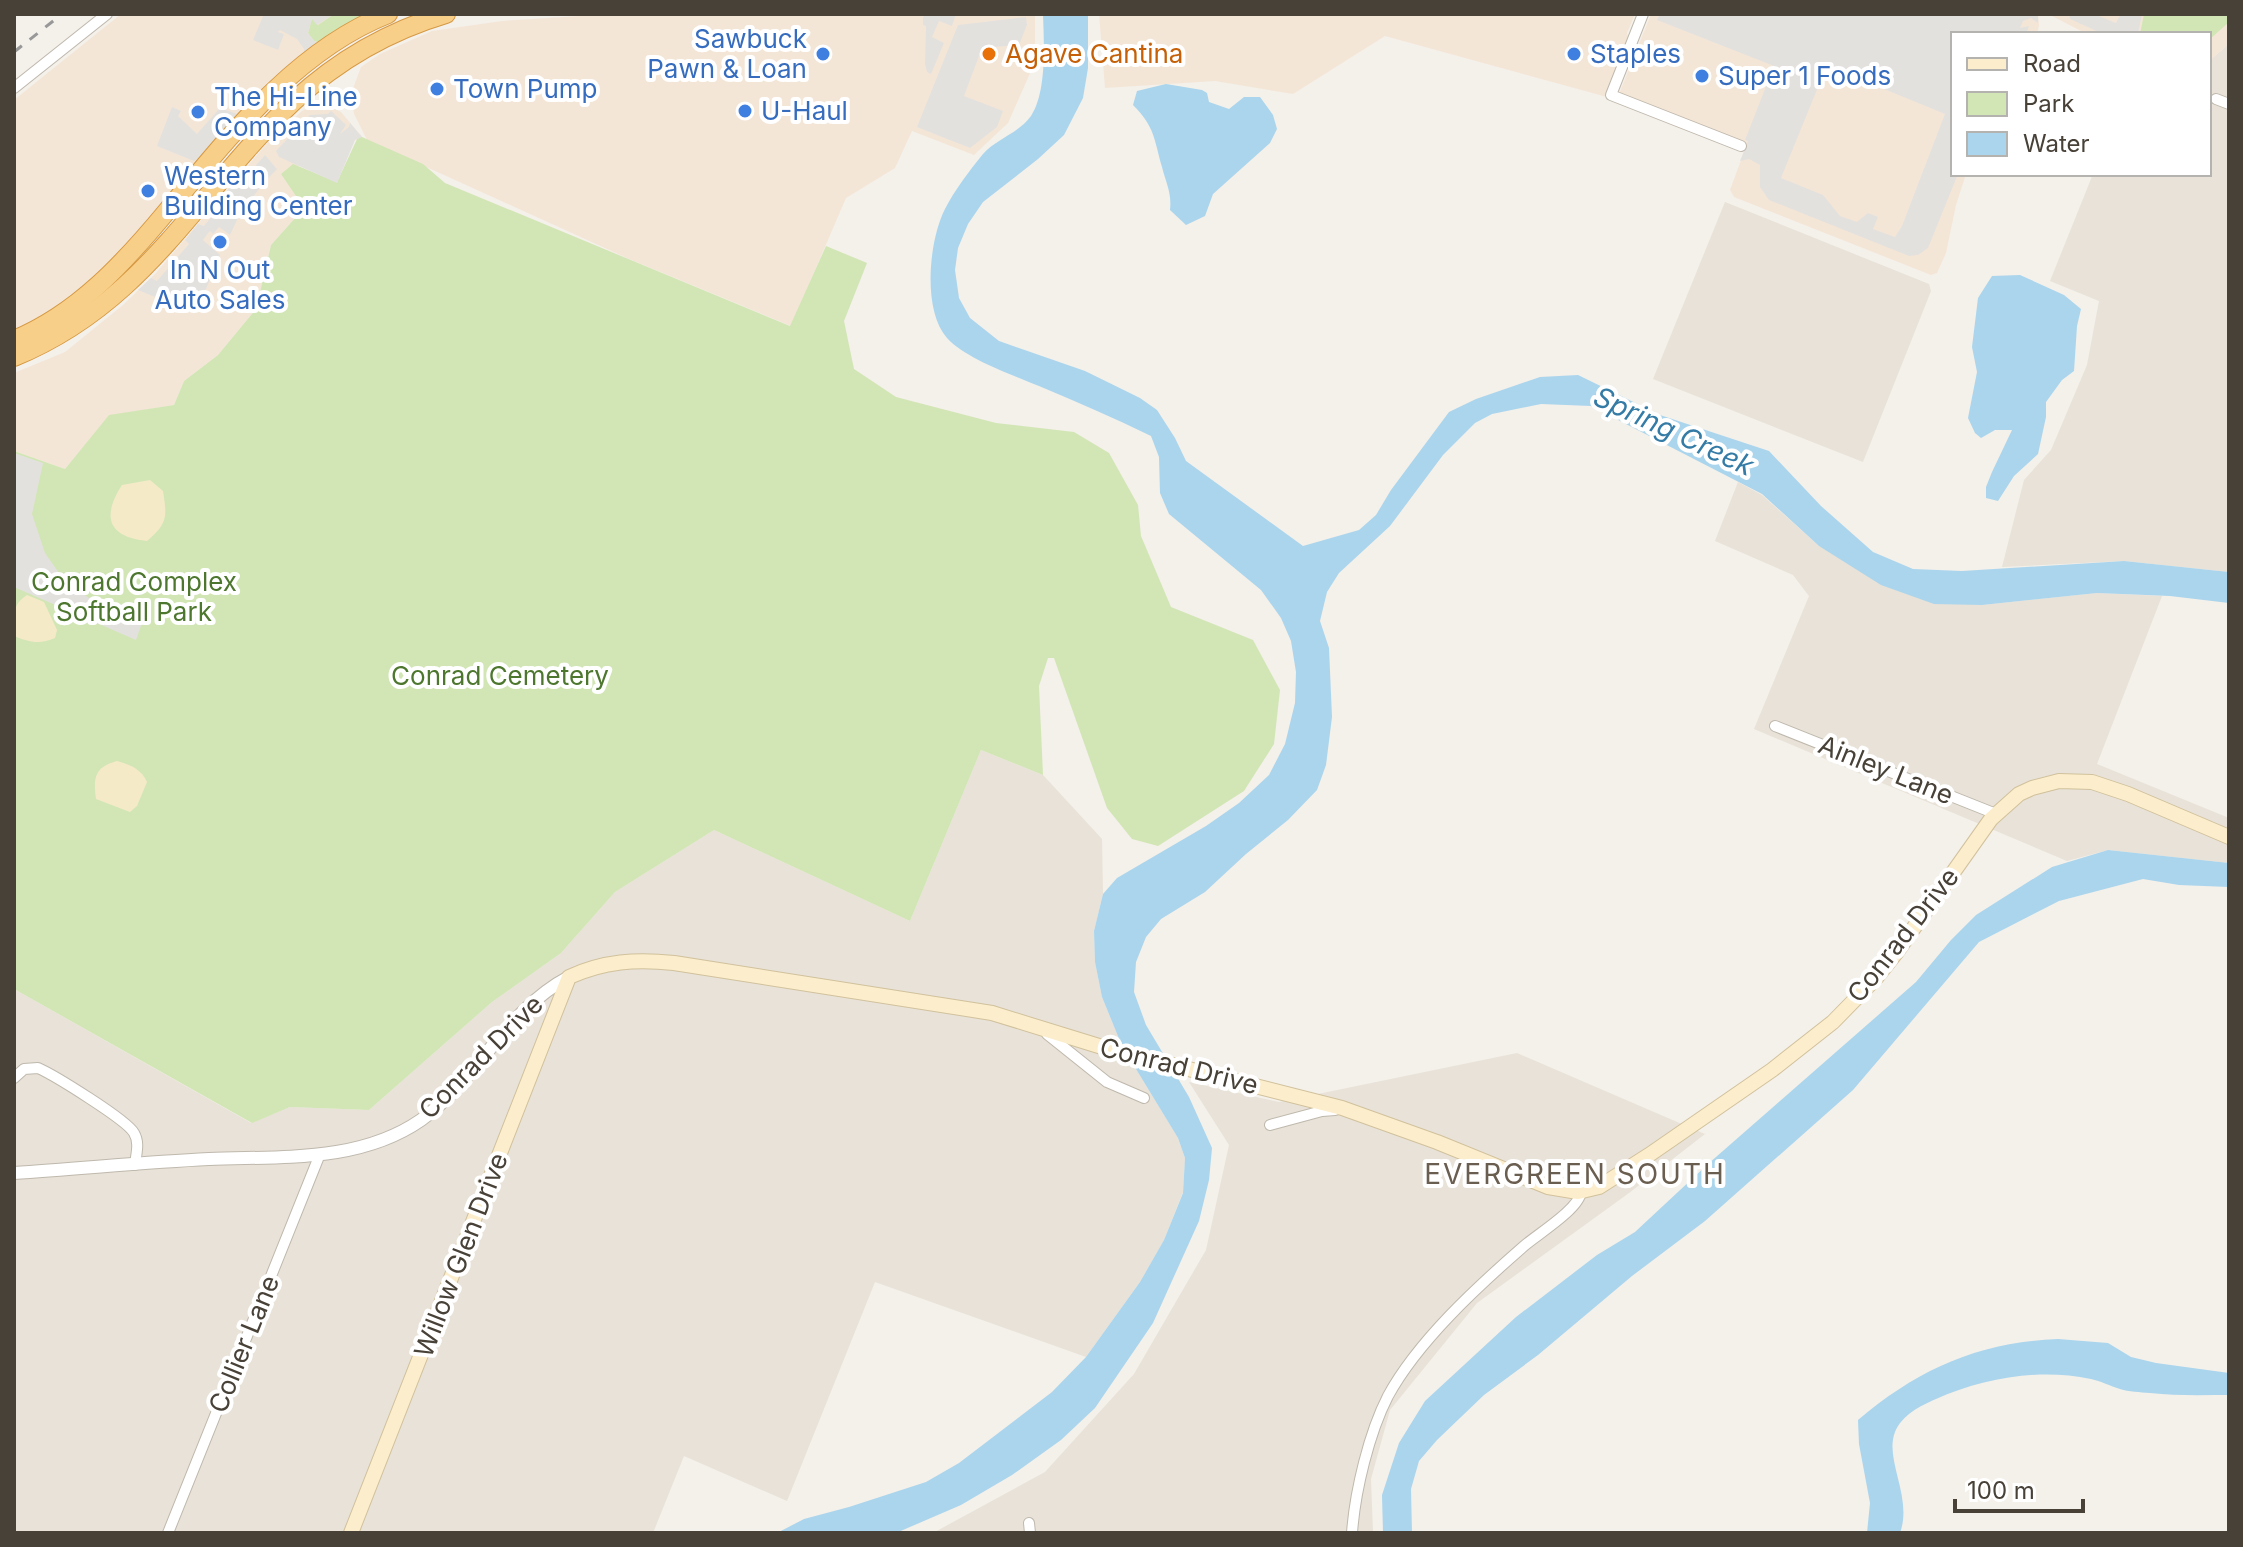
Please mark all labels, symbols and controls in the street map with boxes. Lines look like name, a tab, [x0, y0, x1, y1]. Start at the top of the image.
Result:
place label: Sawbuck Pawn & Loan	[647, 23, 807, 84]
legend	[1951, 32, 2211, 176]
place label: Agave Cantina	[1005, 38, 1183, 69]
place label: Staples	[1590, 38, 1681, 69]
marker: Sawbuck Pawn & Loan	[814, 45, 832, 63]
marker: Agave Cantina	[980, 45, 998, 63]
marker: Staples	[1565, 45, 1583, 63]
text: Road	[2023, 49, 2081, 78]
place label: Super 1 Foods	[1718, 60, 1891, 91]
marker: Super 1 Foods	[1693, 67, 1711, 85]
place label: Town Pump	[453, 73, 598, 104]
marker: Town Pump	[428, 80, 446, 98]
place label: The Hi-Line Company	[214, 81, 358, 142]
text: Park	[2023, 89, 2074, 118]
place label: U-Haul	[761, 95, 848, 126]
marker: U-Haul	[736, 102, 754, 120]
marker: The Hi-Line Company	[189, 103, 207, 121]
text: Water	[2023, 129, 2090, 158]
place label: Western Building Center	[164, 160, 353, 221]
marker: Western Building Center	[139, 182, 157, 200]
marker: In N Out Auto Sales	[211, 233, 229, 251]
place label: In N Out Auto Sales	[155, 254, 285, 315]
water label: Spring Creek	[1589, 379, 1760, 483]
park label: Conrad Complex Softball Park	[31, 566, 237, 627]
park label: Conrad Cemetery	[391, 660, 609, 691]
street label: Ainley Lane	[1814, 728, 1958, 811]
street label: Conrad Drive	[1840, 861, 1965, 1008]
street label: Conrad Drive	[412, 988, 549, 1125]
street label: Conrad Drive	[1097, 1031, 1262, 1100]
street label: Willow Glen Drive	[407, 1148, 514, 1361]
district label: EVERGREEN SOUTH	[1424, 1157, 1726, 1191]
street label: Collier Lane	[202, 1271, 285, 1417]
scale bar	[1955, 1463, 2083, 1513]
text: 100 m	[1967, 1476, 2035, 1505]

